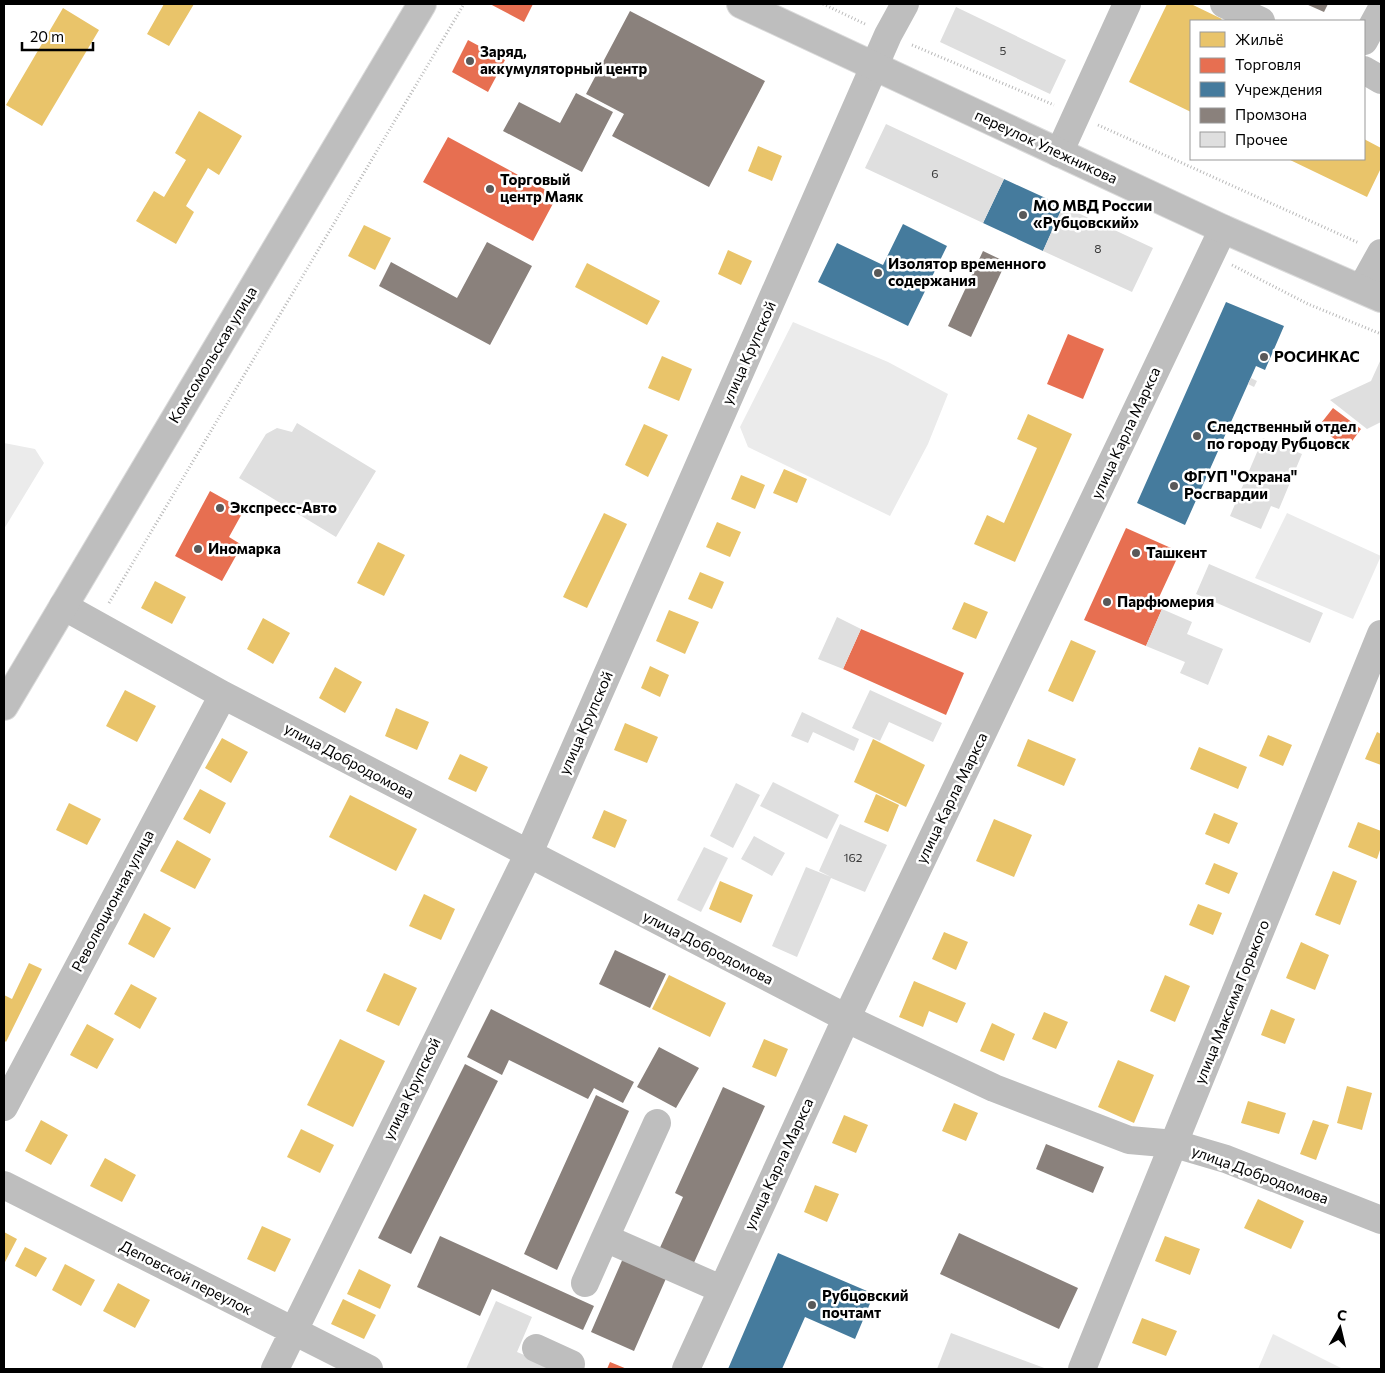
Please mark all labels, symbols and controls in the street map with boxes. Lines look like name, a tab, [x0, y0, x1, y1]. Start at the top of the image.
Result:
scale bar	[22, 20, 94, 52]
legend	[1190, 20, 1365, 160]
text: 20 m	[30, 27, 64, 45]
text: Жильё	[1235, 30, 1283, 48]
place label: Заряд, аккумуляторный центр	[480, 42, 648, 77]
house number: 5	[1000, 43, 1007, 57]
marker: Заряд, аккумуляторный центр	[464, 55, 476, 67]
text: Торговля	[1235, 55, 1301, 73]
text: Учреждения	[1235, 80, 1322, 98]
street label: переулок Улежникова	[972, 105, 1121, 187]
text: Промзона	[1235, 105, 1307, 123]
text: Прочее	[1235, 130, 1288, 148]
house number: 6	[931, 166, 939, 180]
place label: Торговый центр Маяк	[500, 170, 584, 205]
marker: Торговый центр Маяк	[484, 183, 496, 195]
place label: МО МВД России «Рубцовский»	[1033, 196, 1152, 231]
marker: МО МВД России «Рубцовский»	[1017, 209, 1029, 221]
house number: 8	[1094, 241, 1102, 255]
place label: Изолятор временного содержания	[888, 254, 1046, 289]
marker: Изолятор временного содержания	[872, 267, 884, 279]
street label: Комсомольская улица	[164, 283, 260, 426]
street label: улица Крупской	[717, 298, 779, 407]
place label: РОСИНКАС	[1274, 347, 1360, 365]
marker: РОСИНКАС	[1258, 351, 1270, 363]
street label: улица Карла Маркса	[1087, 364, 1164, 501]
place label: Следственный отдел по городу Рубцовск	[1207, 417, 1357, 452]
marker: Следственный отдел по городу Рубцовск	[1191, 430, 1203, 442]
place label: ФГУП "Охрана" Росгвардии	[1184, 467, 1297, 502]
marker: ФГУП "Охрана" Росгвардии	[1168, 480, 1180, 492]
place label: Экспресс-Авто	[230, 498, 337, 516]
marker: Экспресс-Авто	[214, 502, 226, 514]
place label: Иномарка	[208, 539, 281, 557]
marker: Иномарка	[192, 543, 204, 555]
place label: Ташкент	[1146, 543, 1207, 561]
marker: Ташкент	[1130, 547, 1142, 559]
place label: Парфюмерия	[1117, 592, 1214, 610]
marker: Парфюмерия	[1101, 596, 1113, 608]
street label: улица Крупской	[554, 668, 616, 777]
street label: улица Добродомова	[282, 718, 417, 802]
street label: улица Карла Маркса	[912, 729, 991, 866]
street label: Революционная улица	[67, 827, 157, 974]
house number: 162	[843, 850, 863, 864]
street label: улица Добродомова	[640, 906, 777, 988]
street label: улица Максима Горького	[1190, 917, 1272, 1086]
street label: улица Крупской	[379, 1034, 444, 1143]
street label: улица Карла Маркса	[740, 1095, 817, 1232]
street label: улица Добродомова	[1189, 1141, 1331, 1207]
street label: Деповской переулок	[117, 1236, 256, 1318]
place label: Рубцовский почтамт	[822, 1286, 909, 1321]
marker: Рубцовский почтамт	[806, 1299, 818, 1311]
north arrow	[1315, 1303, 1365, 1353]
text: С	[1336, 1306, 1348, 1324]

